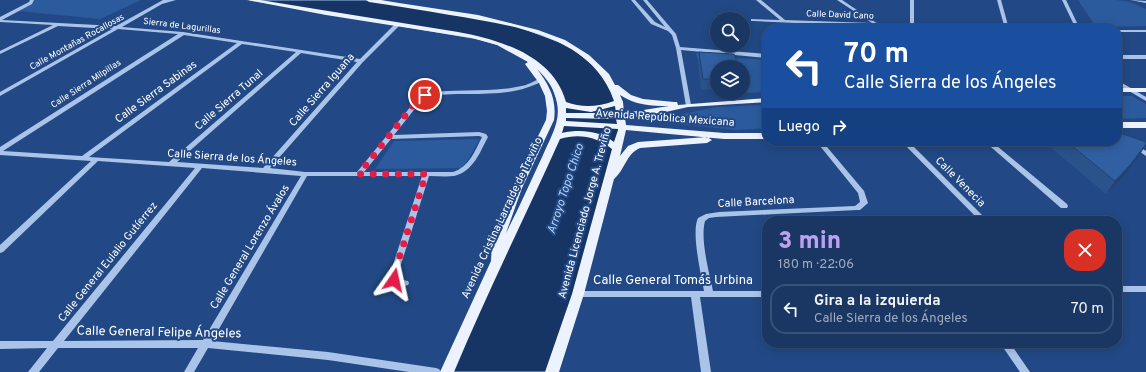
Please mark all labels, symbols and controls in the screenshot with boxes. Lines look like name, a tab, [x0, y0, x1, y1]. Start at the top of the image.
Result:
street label: Calle David Cano	[806, 8, 874, 22]
street label: Calle Montañas Rocallosas	[28, 11, 126, 73]
map controls	[710, 12, 750, 100]
button: search	[710, 12, 750, 52]
street label: Sierra de Lagurillas	[143, 16, 221, 36]
text: 70 m	[844, 37, 909, 73]
icon: left	[778, 40, 830, 92]
street label: Calle Sierra Iguana	[286, 50, 358, 130]
street label: Calle Sierra Milpillas	[49, 57, 123, 111]
street label: Calle Sierra Sabinas	[112, 58, 200, 126]
button: layers	[710, 60, 750, 100]
street label: Calle Sierra Tunal	[192, 67, 266, 133]
text: Calle Sierra de los Ángeles	[844, 72, 1057, 95]
pin	[408, 78, 442, 112]
icon: arrive	[414, 84, 436, 106]
street label: Avenida República Mexicana	[595, 106, 735, 130]
icon: right	[828, 116, 850, 138]
text: Luego	[778, 118, 820, 137]
street label: Avenida Licenciado Jorge A. Treviño	[555, 126, 615, 300]
street label: Avenida Cristina Larralde de Treviño	[458, 135, 546, 301]
water label: Arroyo Topo Chico	[544, 141, 588, 236]
street label: Calle Sierra de los Ángeles	[167, 145, 297, 170]
street label: Calle Venecia	[932, 154, 988, 210]
street label: Calle General Lorenzo Ávalos	[206, 182, 293, 312]
street label: Calle Barcelona	[717, 193, 795, 211]
street label: Calle General Eulalio Gutíerrez	[55, 199, 161, 325]
text: 3 min	[778, 227, 841, 257]
button: close	[1064, 229, 1106, 271]
text: 180 m · 22:06	[778, 257, 854, 273]
position arrow	[373, 259, 415, 301]
street label: Calle General Tomás Urbina	[593, 273, 753, 289]
text: Gira a la izquierda	[814, 292, 941, 311]
icon: left	[780, 298, 802, 320]
text: 70 m	[1071, 300, 1104, 319]
text: Calle Sierra de los Ángeles	[814, 311, 967, 327]
street label: Calle General Felipe Ángeles	[76, 322, 242, 342]

